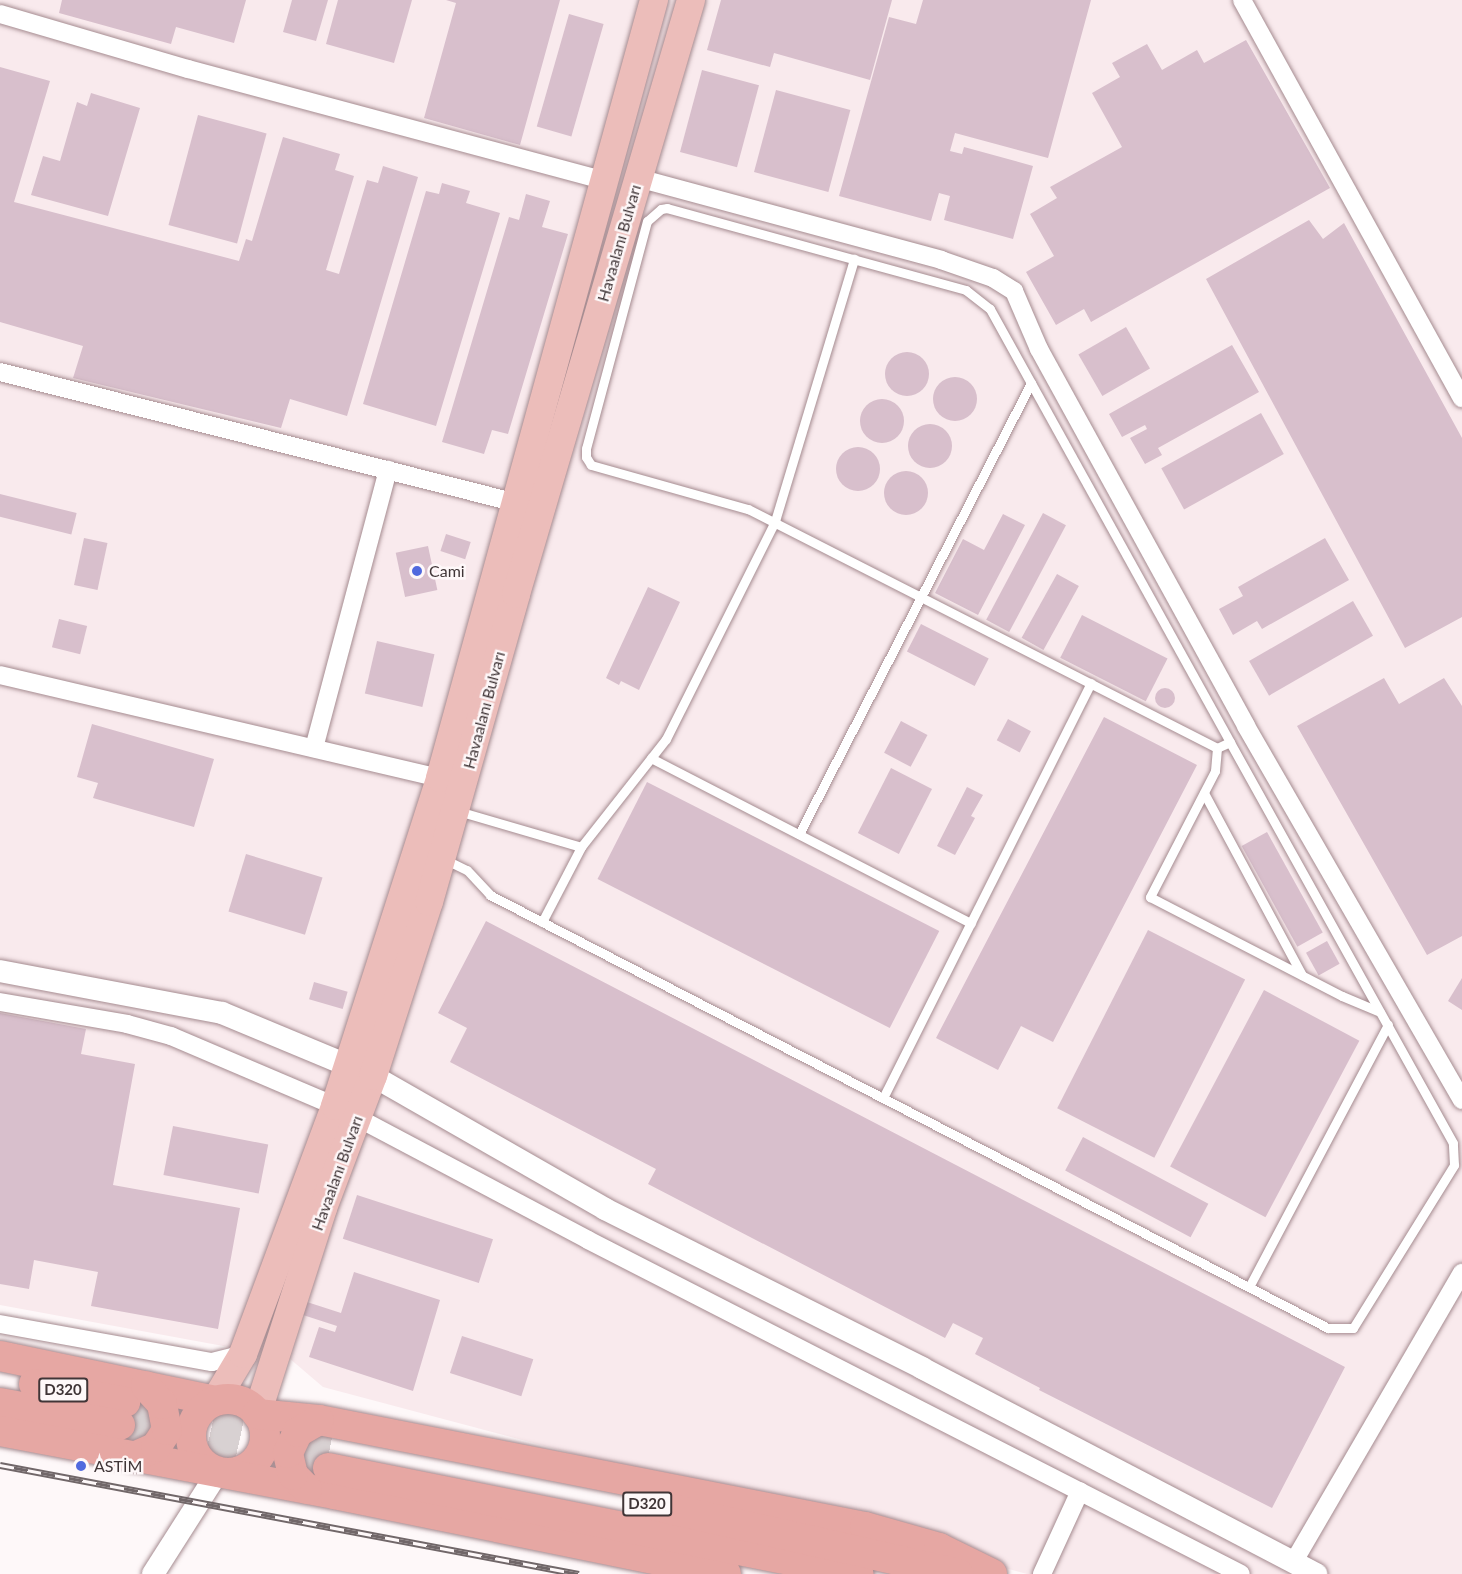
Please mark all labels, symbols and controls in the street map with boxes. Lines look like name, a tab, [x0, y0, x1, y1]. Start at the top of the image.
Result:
street label: Havaalanı Bulvarı	[593, 182, 645, 304]
place label: Cami	[429, 561, 465, 581]
marker: Cami	[410, 564, 424, 578]
street label: Havaalanı Bulvarı	[459, 649, 509, 771]
street label: Havaalanı Bulvarı	[307, 1113, 367, 1233]
road number: D320	[38, 1378, 88, 1402]
place label: ASTİM	[94, 1456, 142, 1476]
marker: ASTİM	[72, 1457, 90, 1475]
road number: D320	[622, 1492, 672, 1516]

